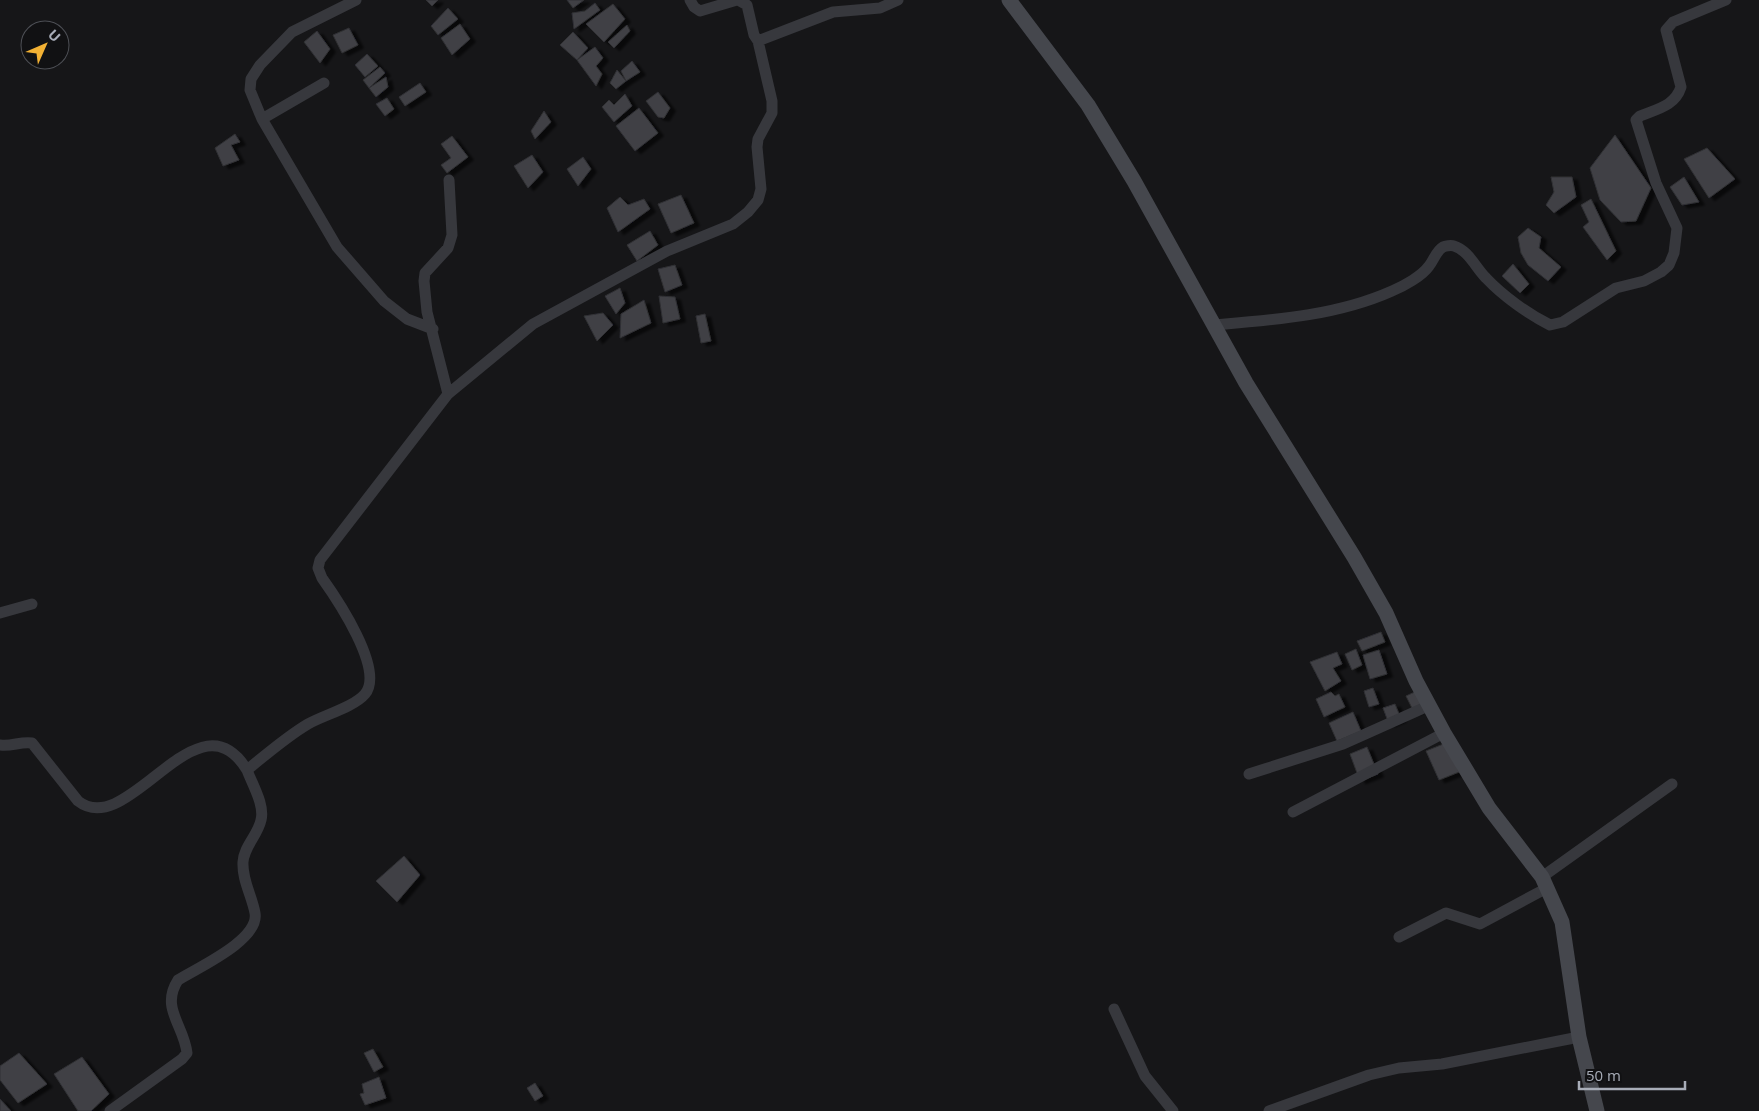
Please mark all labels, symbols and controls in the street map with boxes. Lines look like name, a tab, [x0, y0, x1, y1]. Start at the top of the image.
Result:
north arrow	[20, 20, 70, 70]
text: U	[44, 25, 65, 46]
scale bar	[1579, 1058, 1685, 1090]
text: 50 m	[1586, 1065, 1621, 1085]

